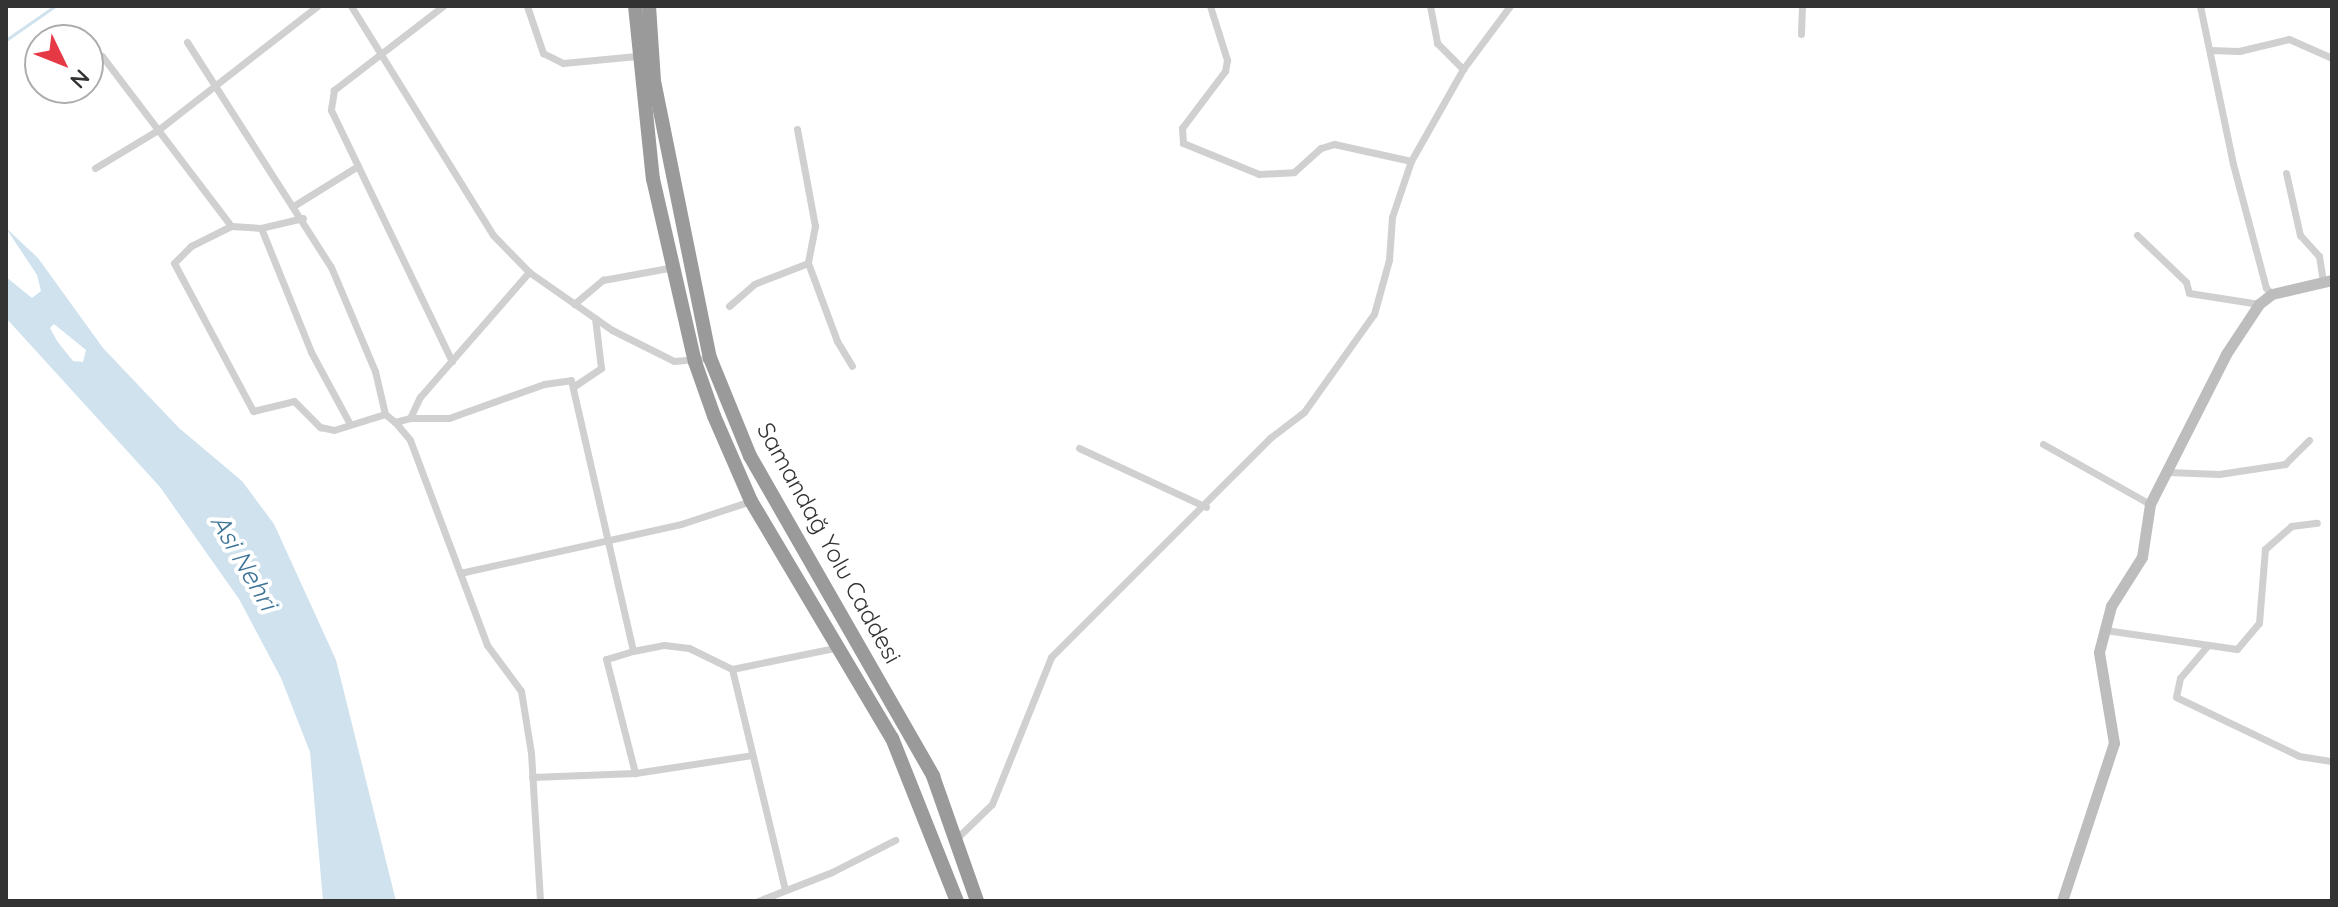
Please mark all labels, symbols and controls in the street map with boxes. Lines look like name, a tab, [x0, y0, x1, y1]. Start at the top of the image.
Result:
north arrow	[24, 24, 104, 104]
text: N	[64, 64, 96, 94]
street label: Samandağ Yolu Caddesi	[751, 418, 907, 668]
water label: Asi Nehri	[204, 508, 284, 616]

